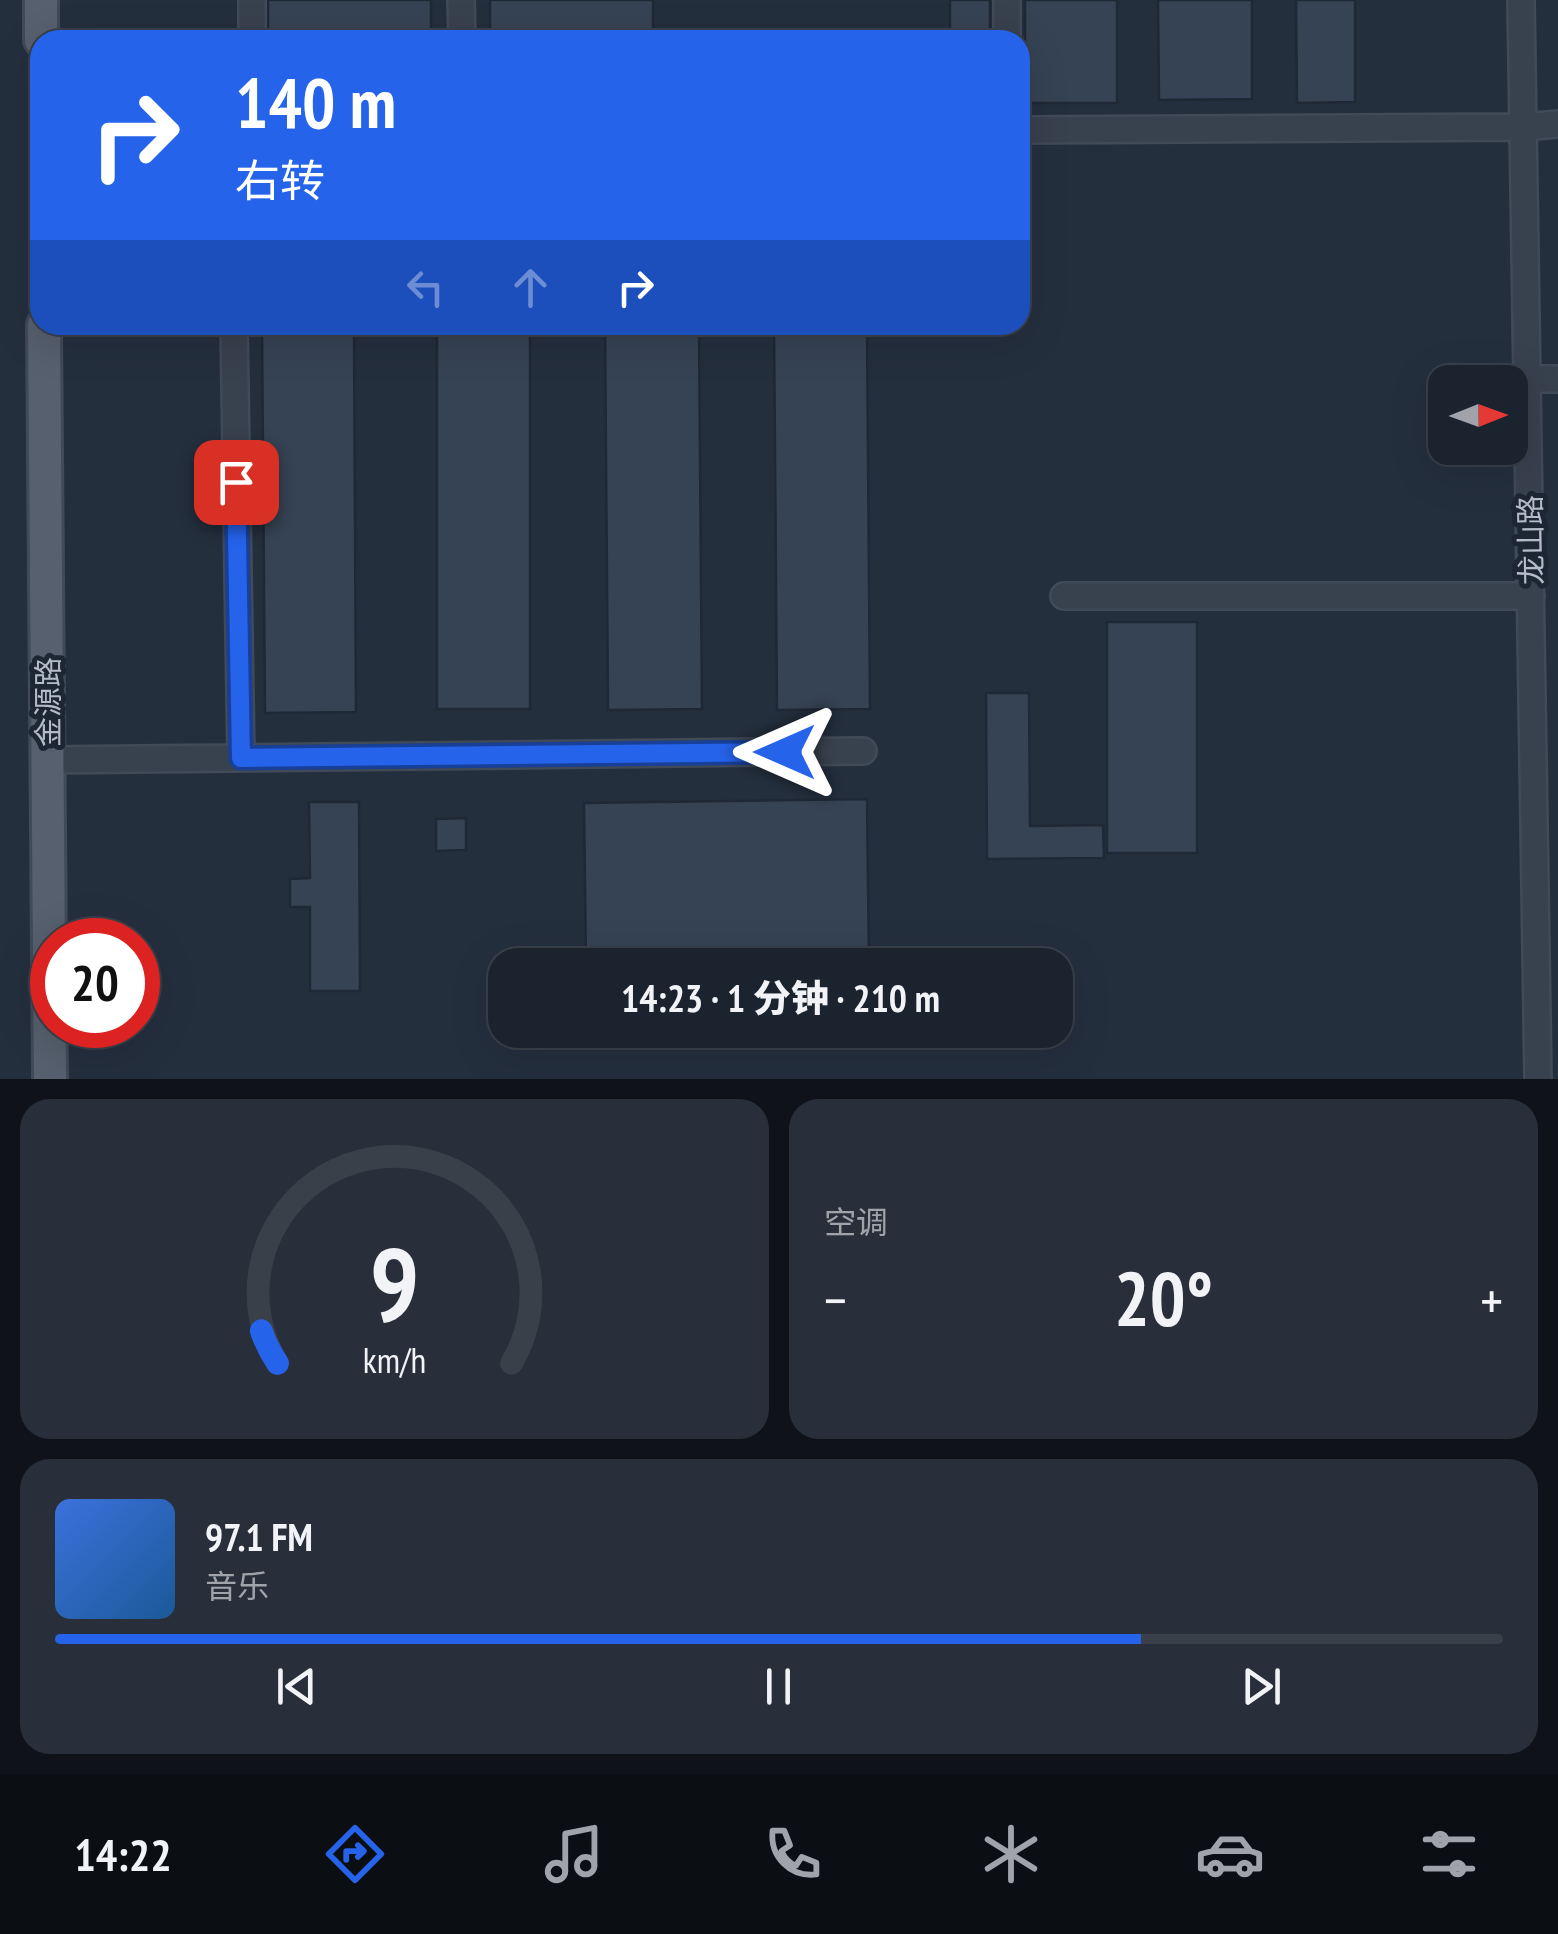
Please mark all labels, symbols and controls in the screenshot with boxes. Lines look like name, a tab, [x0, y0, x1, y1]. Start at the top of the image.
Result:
text: 140 m	[235, 57, 396, 147]
icon: right	[70, 70, 200, 200]
text: 右转	[235, 151, 325, 209]
icon: left	[398, 260, 453, 315]
icon: ahead	[503, 260, 558, 315]
icon: right	[608, 260, 663, 315]
north arrow	[1428, 365, 1528, 465]
map controls	[1428, 365, 1528, 465]
pin	[194, 440, 279, 525]
icon: arrive	[209, 455, 264, 510]
street label: 龙山路	[1510, 495, 1550, 585]
street label: 金源路	[28, 657, 67, 747]
position arrow	[733, 700, 837, 804]
speed limit sign: 20	[30, 918, 160, 1048]
text: 14:23 · 1 分钟 · 210 m	[621, 973, 940, 1022]
text: 空调	[824, 1201, 888, 1243]
text: 9	[370, 1215, 419, 1350]
text: 20°	[1114, 1250, 1213, 1347]
text: −	[824, 1264, 847, 1335]
text: +	[1480, 1264, 1503, 1335]
text: km/h	[363, 1337, 426, 1383]
text: 97.1 FM	[205, 1512, 313, 1561]
text: 音乐	[205, 1565, 269, 1607]
icon: previous	[269, 1659, 324, 1714]
icon: pause	[751, 1659, 806, 1714]
icon: next	[1234, 1659, 1289, 1714]
icon: directions	[320, 1819, 390, 1889]
icon: music	[539, 1819, 609, 1889]
icon: phone	[758, 1819, 828, 1889]
icon: climate	[976, 1819, 1046, 1889]
icon: car	[1195, 1819, 1265, 1889]
icon: filters	[1414, 1819, 1484, 1889]
text: 14:22	[74, 1825, 172, 1883]

